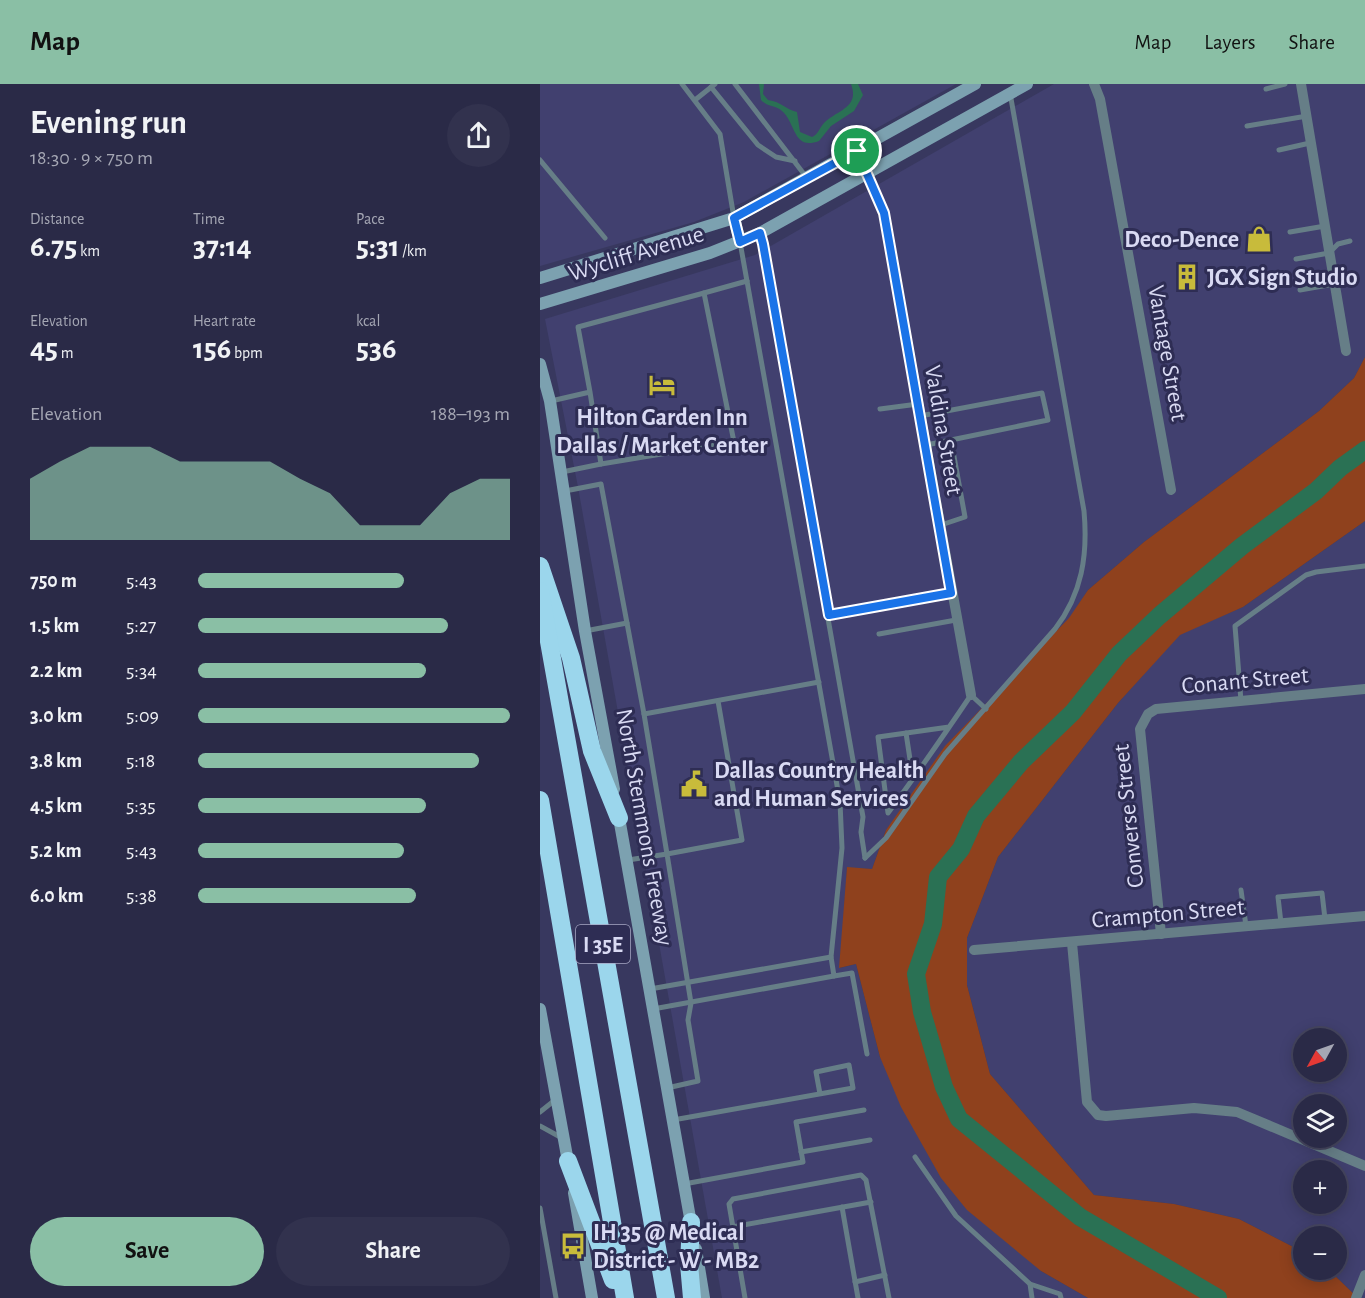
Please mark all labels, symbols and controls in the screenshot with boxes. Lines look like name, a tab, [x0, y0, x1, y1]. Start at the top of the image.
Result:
text: Map	[30, 28, 80, 56]
text: Map	[1135, 32, 1171, 53]
text: Layers	[1204, 32, 1255, 53]
text: Share	[1288, 32, 1335, 53]
button: share	[447, 104, 510, 167]
text: Evening run	[30, 107, 187, 140]
pin	[831, 125, 882, 176]
icon: arrive	[840, 134, 873, 167]
text: 18:30 · 9 × 750 m	[30, 148, 153, 168]
text: Distance	[30, 211, 84, 227]
text: Time	[193, 211, 225, 227]
text: Pace	[356, 211, 385, 227]
street label: Wycliff Avenue	[566, 222, 707, 286]
shop icon: Deco-Dence	[1244, 224, 1274, 254]
place label: Deco-Dence	[1124, 228, 1239, 252]
text: 6.75	[30, 232, 77, 262]
text: 37:14	[193, 232, 252, 262]
text: 5:31	[356, 232, 400, 262]
text: km	[77, 243, 100, 259]
text: /km	[400, 243, 427, 259]
building icon: JGX Sign Studio	[1172, 262, 1202, 292]
place label: JGX Sign Studio	[1207, 266, 1358, 290]
street label: Vantage Street	[1143, 283, 1191, 423]
text: Elevation	[30, 313, 88, 329]
text: Heart rate	[193, 313, 256, 329]
text: kcal	[356, 313, 380, 329]
text: 45	[30, 334, 58, 364]
text: 156	[193, 334, 231, 364]
text: 536	[356, 334, 396, 364]
text: m	[58, 345, 74, 361]
text: bpm	[231, 345, 263, 361]
street label: Valdina Street	[920, 363, 966, 497]
hotel icon: Hilton Garden Inn Dallas / Market Center	[647, 370, 677, 400]
text: Elevation	[30, 404, 102, 424]
text: 188–193 m	[431, 404, 510, 424]
place label: Hilton Garden Inn Dallas / Market Center	[556, 406, 768, 458]
text: 750 m	[30, 571, 77, 591]
text: 5:43	[126, 571, 157, 591]
text: 1.5 km	[30, 616, 79, 636]
text: 5:27	[126, 616, 156, 636]
text: 2.2 km	[30, 661, 82, 681]
text: 5:34	[126, 661, 157, 681]
street label: Conant Street	[1181, 663, 1310, 698]
text: 3.0 km	[30, 706, 83, 726]
text: 5:09	[126, 706, 159, 726]
street label: North Stemmons Freeway	[611, 707, 677, 948]
street label: Converse Street	[1109, 742, 1148, 889]
text: 3.8 km	[30, 751, 82, 771]
text: 5:18	[126, 751, 155, 771]
place label: Dallas Country Health and Human Services	[714, 759, 924, 811]
public building icon: Dallas Country Health and Human Services	[679, 769, 709, 799]
text: 4.5 km	[30, 796, 82, 816]
text: 5:35	[126, 796, 156, 816]
text: 5.2 km	[30, 841, 82, 861]
text: 5:43	[126, 841, 157, 861]
text: 6.0 km	[30, 886, 84, 906]
text: 5:38	[126, 886, 157, 906]
street label: Crampton Street	[1091, 895, 1246, 933]
road number: I 35E	[576, 925, 630, 963]
north arrow	[1293, 1028, 1347, 1082]
map controls	[1293, 1028, 1347, 1280]
button: layers	[1293, 1094, 1347, 1148]
button: +	[1293, 1160, 1347, 1214]
button: Save	[30, 1217, 264, 1286]
button: Share	[276, 1217, 510, 1286]
place label: IH 35 @ Medical District - W - MB2	[593, 1221, 759, 1273]
button: −	[1293, 1226, 1347, 1280]
bus stop icon: IH 35 @ Medical District - W - MB2	[558, 1231, 588, 1261]

